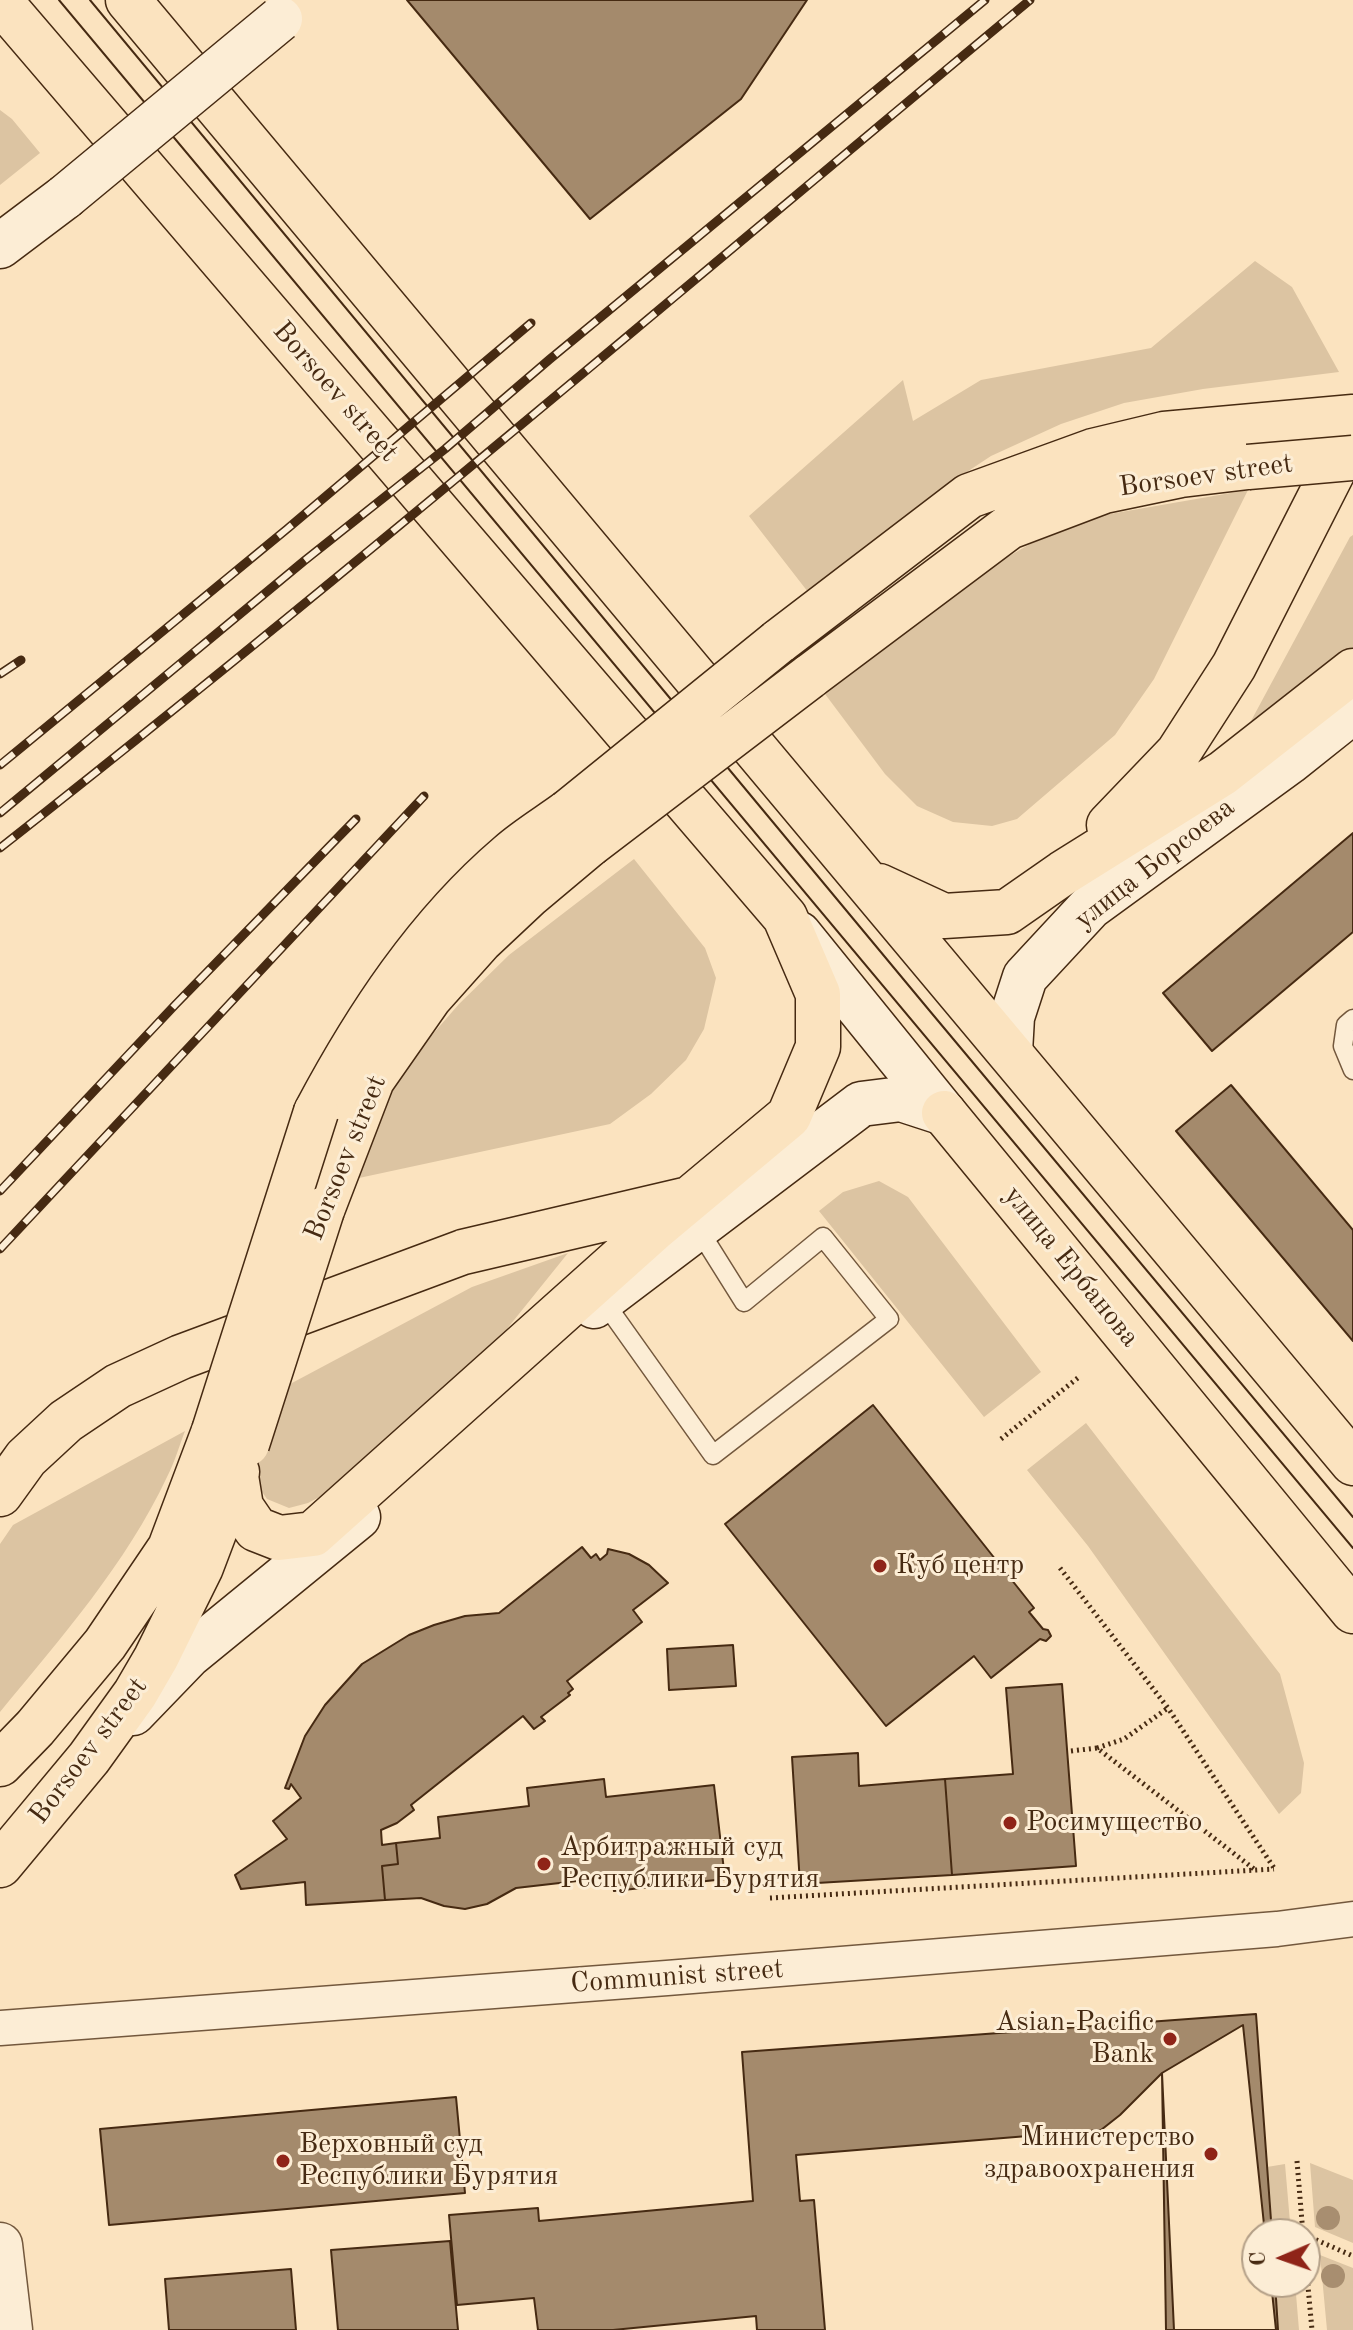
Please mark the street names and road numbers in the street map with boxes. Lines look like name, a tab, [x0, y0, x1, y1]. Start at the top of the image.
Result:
street label: Borsoev street	[265, 315, 405, 469]
street label: Borsoev street	[1117, 447, 1295, 505]
street label: улица Борсоева	[1068, 791, 1242, 937]
street label: Borsoev street	[298, 1070, 394, 1246]
street label: улица Ербанова	[996, 1180, 1146, 1354]
street label: Borsoev street	[23, 1671, 155, 1831]
street label: Communist street	[569, 1953, 785, 2001]

